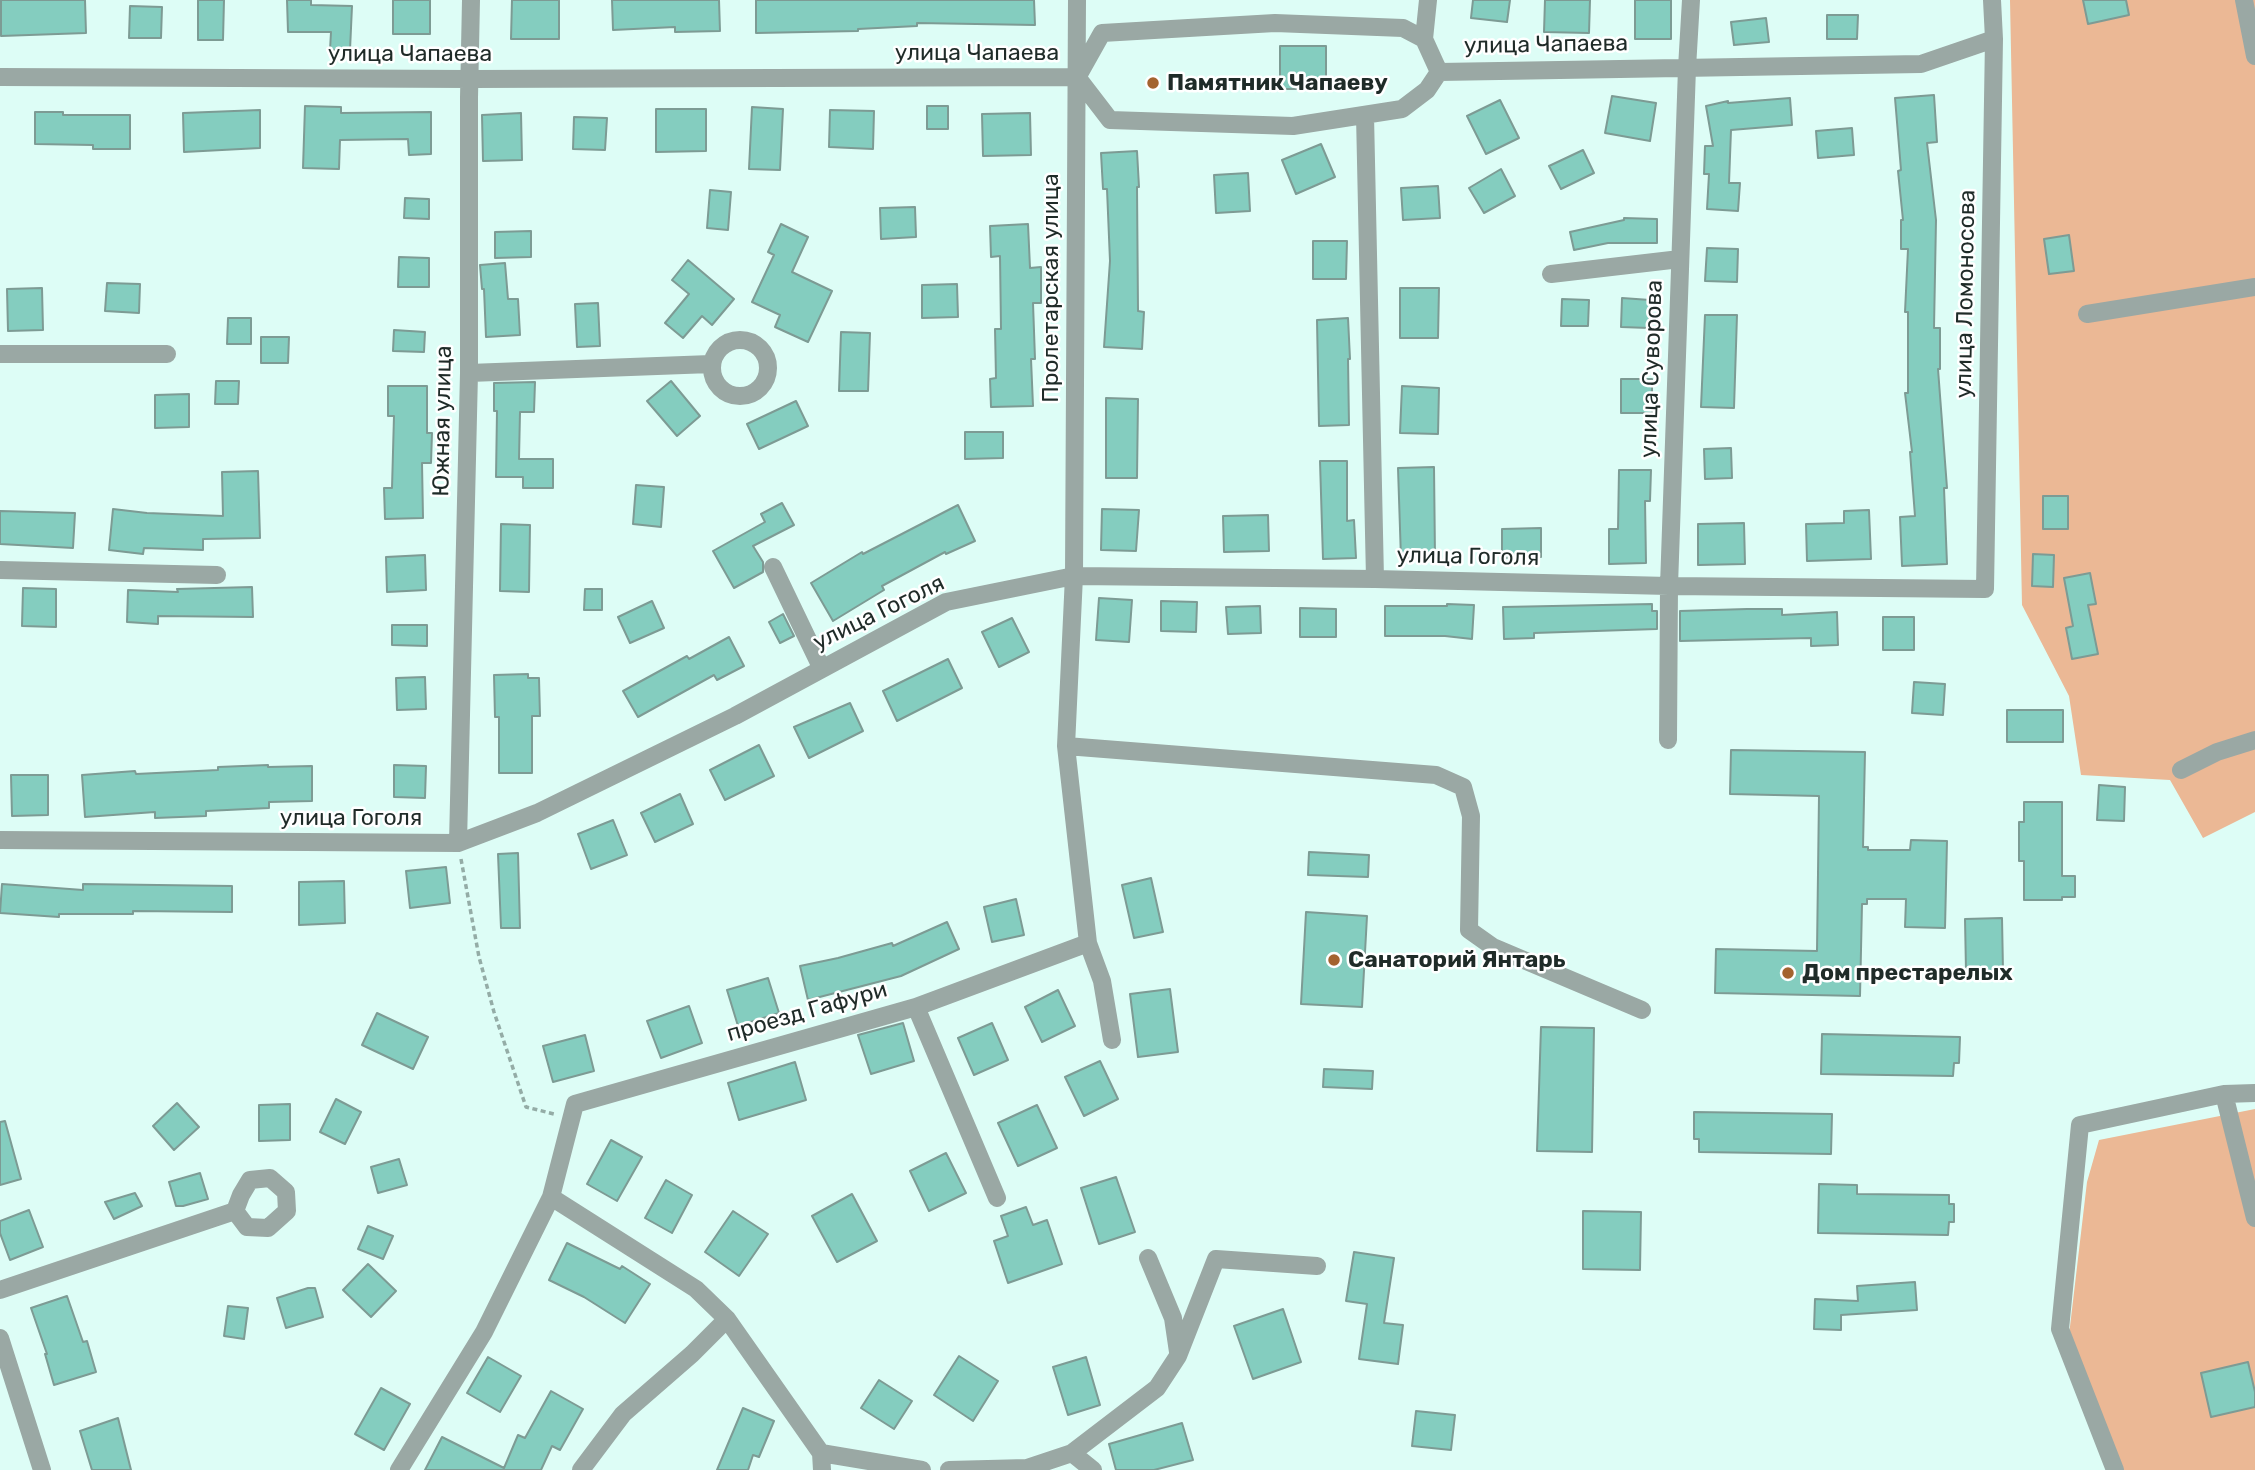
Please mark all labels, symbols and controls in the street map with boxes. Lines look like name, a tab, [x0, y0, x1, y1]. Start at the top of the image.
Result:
street label: улица Чапаева	[1464, 30, 1628, 60]
street label: улица Чапаева	[895, 39, 1059, 67]
street label: улица Чапаева	[328, 40, 492, 68]
place label: Памятник Чапаеву	[1167, 69, 1388, 97]
marker: Памятник Чапаеву	[1145, 75, 1161, 91]
street label: Пролетарская улица	[1037, 173, 1065, 403]
street label: улица Ломоносова	[1950, 189, 1982, 399]
street label: улица Суворова	[1635, 279, 1669, 459]
street label: Южная улица	[428, 345, 458, 497]
street label: улица Гоголя	[1396, 542, 1540, 572]
street label: улица Гоголя	[809, 569, 949, 657]
street label: улица Гоголя	[280, 804, 422, 832]
place label: Санаторий Янтарь	[1348, 946, 1566, 974]
marker: Санаторий Янтарь	[1326, 952, 1342, 968]
place label: Дом престарелых	[1802, 959, 2013, 987]
marker: Дом престарелых	[1780, 965, 1796, 981]
street label: проезд Гафури	[724, 976, 890, 1048]

